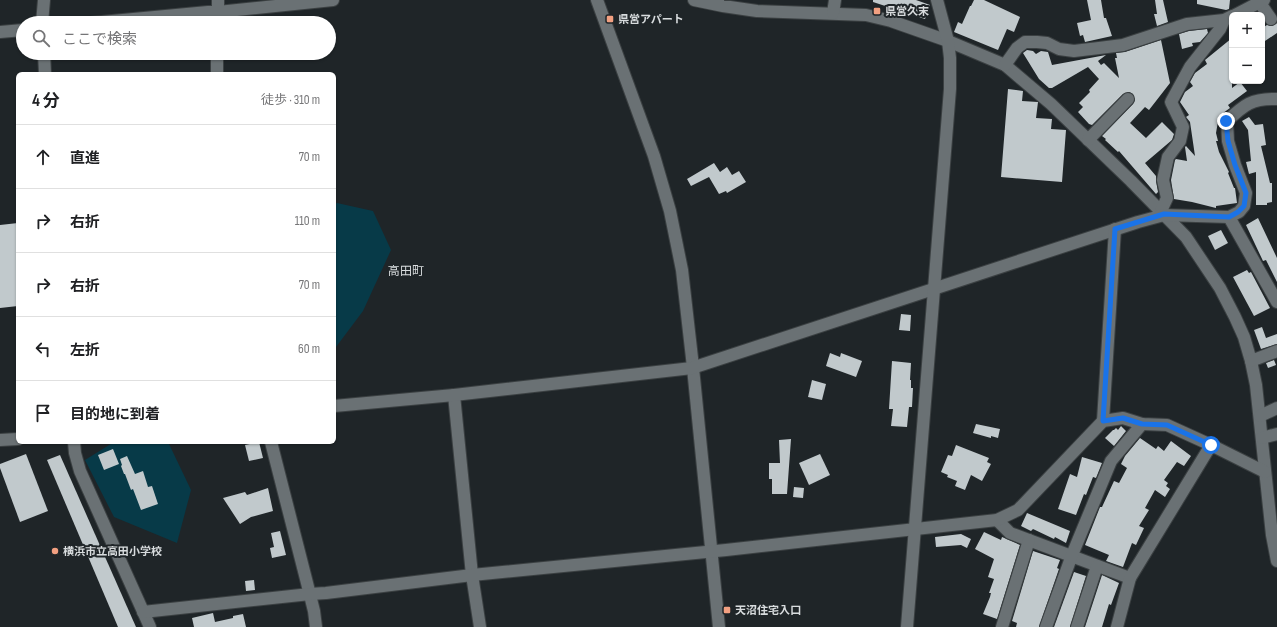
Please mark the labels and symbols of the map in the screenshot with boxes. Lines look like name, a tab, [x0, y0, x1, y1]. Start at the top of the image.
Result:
place label: 県営久末	[885, 5, 929, 18]
marker: 県営久末	[872, 6, 882, 16]
place label: 県営アパート	[618, 13, 684, 26]
marker: 県営アパート	[605, 14, 615, 24]
route end	[1217, 112, 1235, 130]
district label: 高田町	[388, 264, 424, 279]
route start	[1202, 436, 1220, 454]
place label: 横浜市立高田小学校	[63, 545, 162, 558]
marker: 横浜市立高田小学校	[50, 546, 60, 556]
place label: 天沼住宅入口	[735, 604, 801, 617]
marker: 天沼住宅入口	[722, 605, 732, 615]

